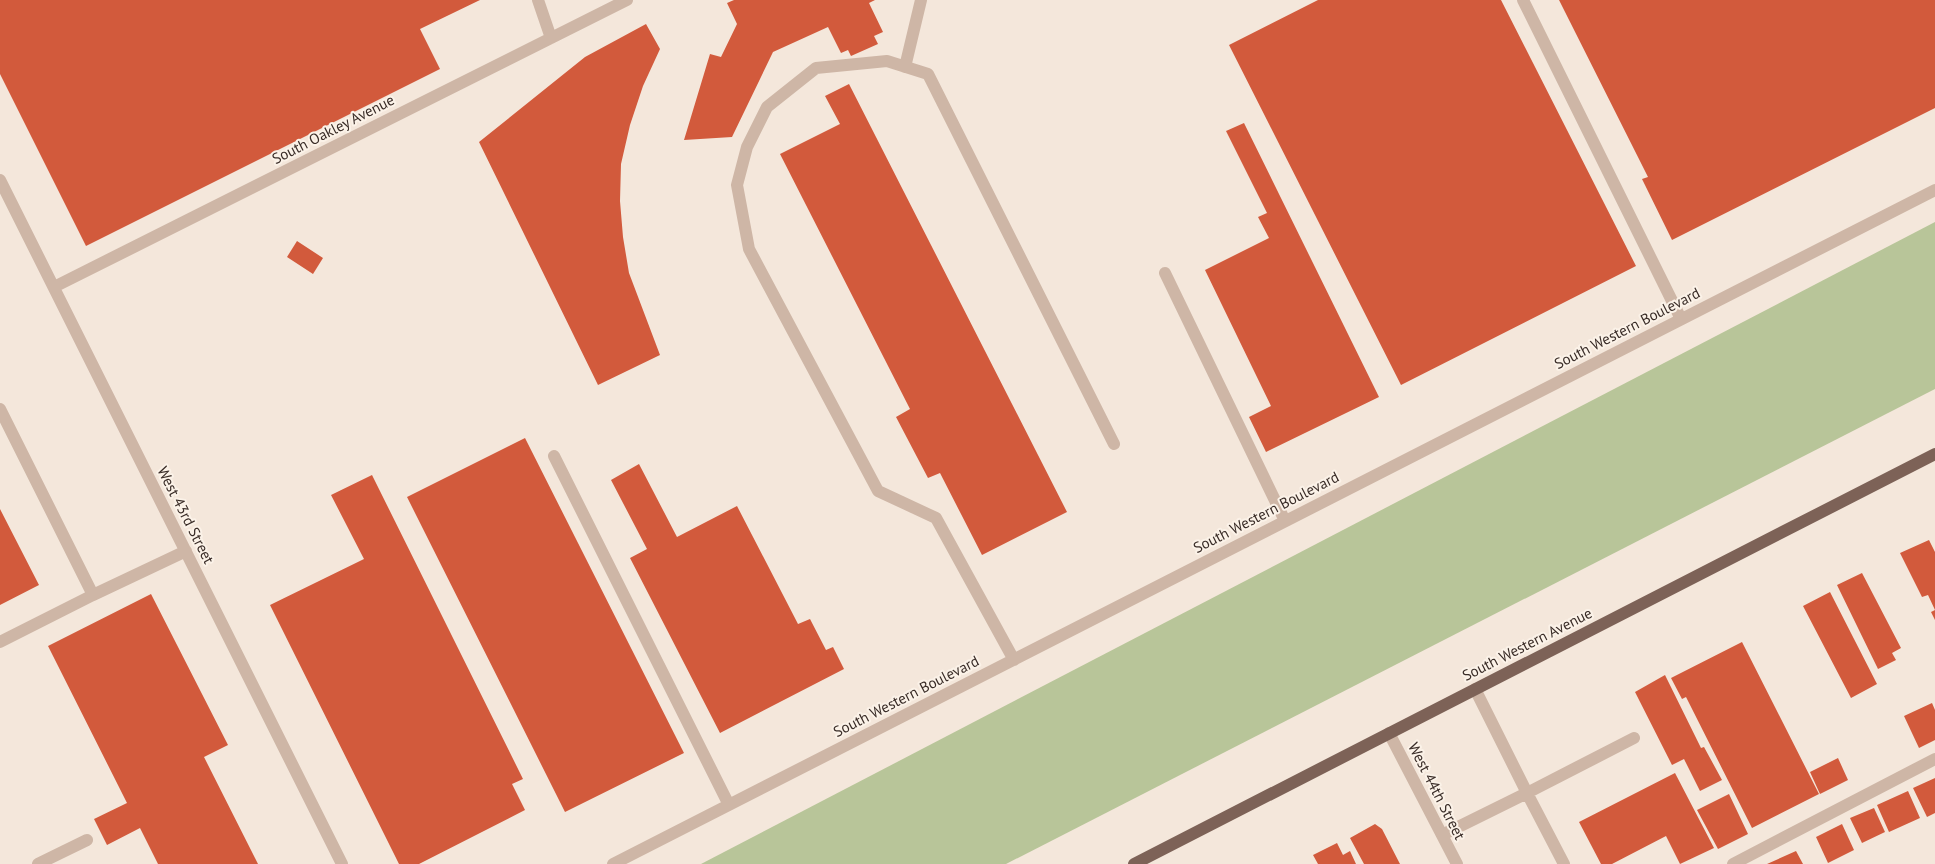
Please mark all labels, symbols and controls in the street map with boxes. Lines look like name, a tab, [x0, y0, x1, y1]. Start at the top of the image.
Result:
street label: South Oakley Avenue	[269, 90, 397, 168]
street label: South Western Boulevard	[1551, 283, 1703, 373]
street label: West 43rd Street	[153, 463, 219, 567]
street label: South Western Boulevard	[1190, 467, 1342, 557]
street label: South Western Avenue	[1459, 603, 1595, 685]
street label: South Western Boulevard	[830, 651, 982, 741]
street label: West 44th Street	[1404, 739, 1470, 843]

